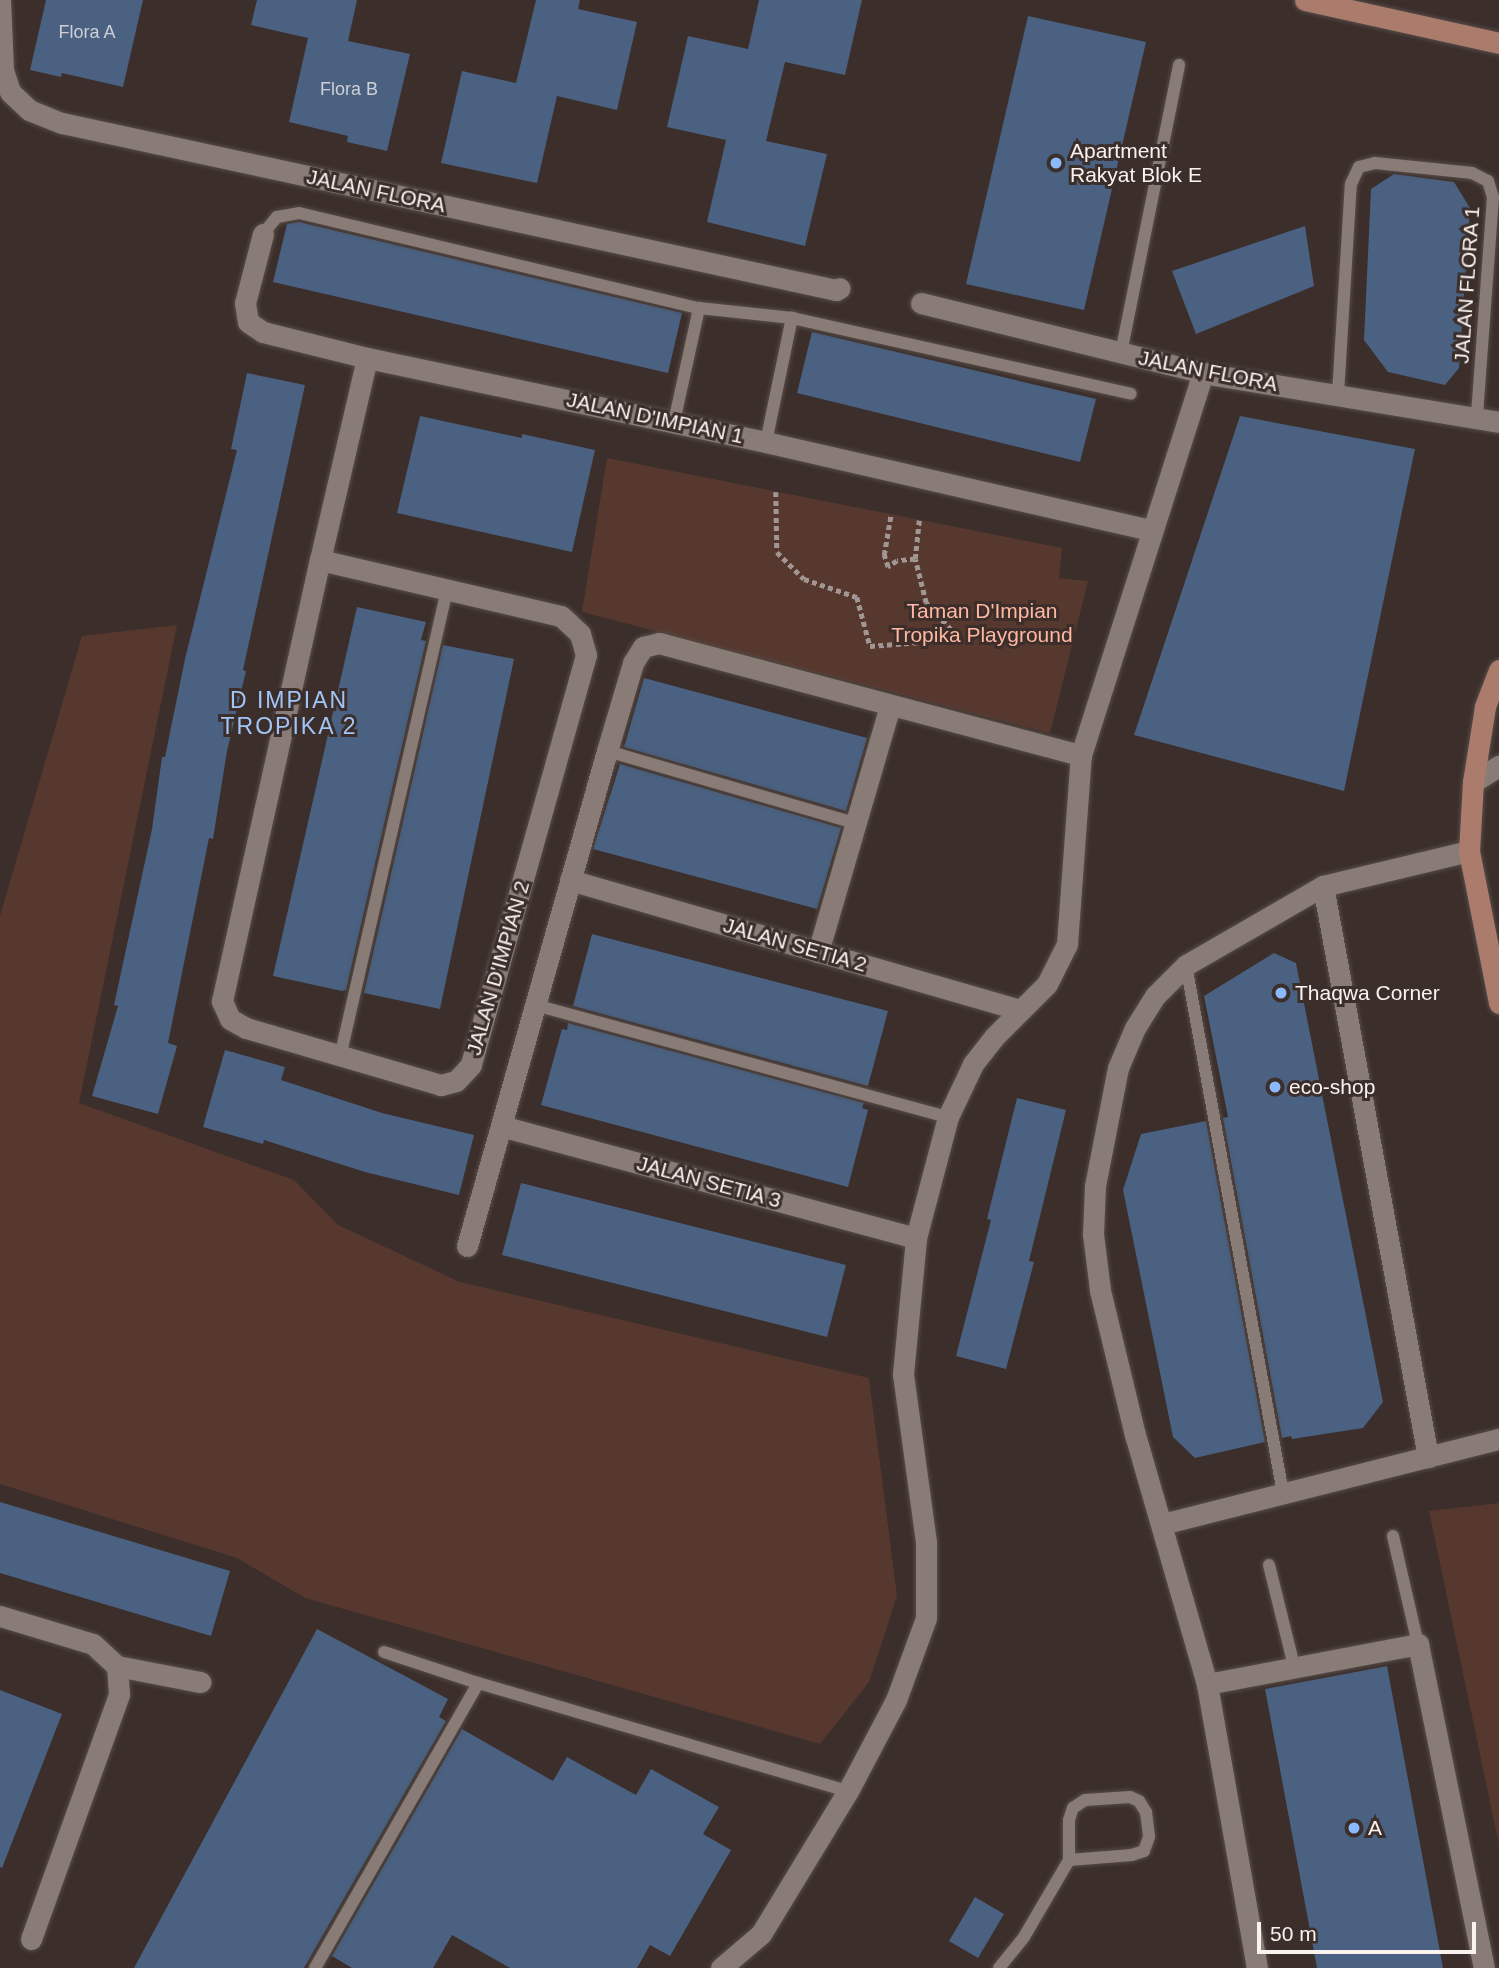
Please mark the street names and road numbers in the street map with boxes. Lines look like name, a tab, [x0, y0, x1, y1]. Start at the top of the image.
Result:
street label: JALAN FLORA	[304, 164, 448, 218]
street label: JALAN FLORA 1	[1449, 205, 1485, 365]
street label: JALAN FLORA	[1136, 345, 1280, 397]
street label: JALAN D'IMPIAN 1	[564, 387, 746, 449]
street label: JALAN D'IMPIAN 2	[461, 878, 535, 1058]
street label: JALAN SETIA 2	[720, 912, 870, 978]
street label: JALAN SETIA 3	[634, 1150, 784, 1214]

